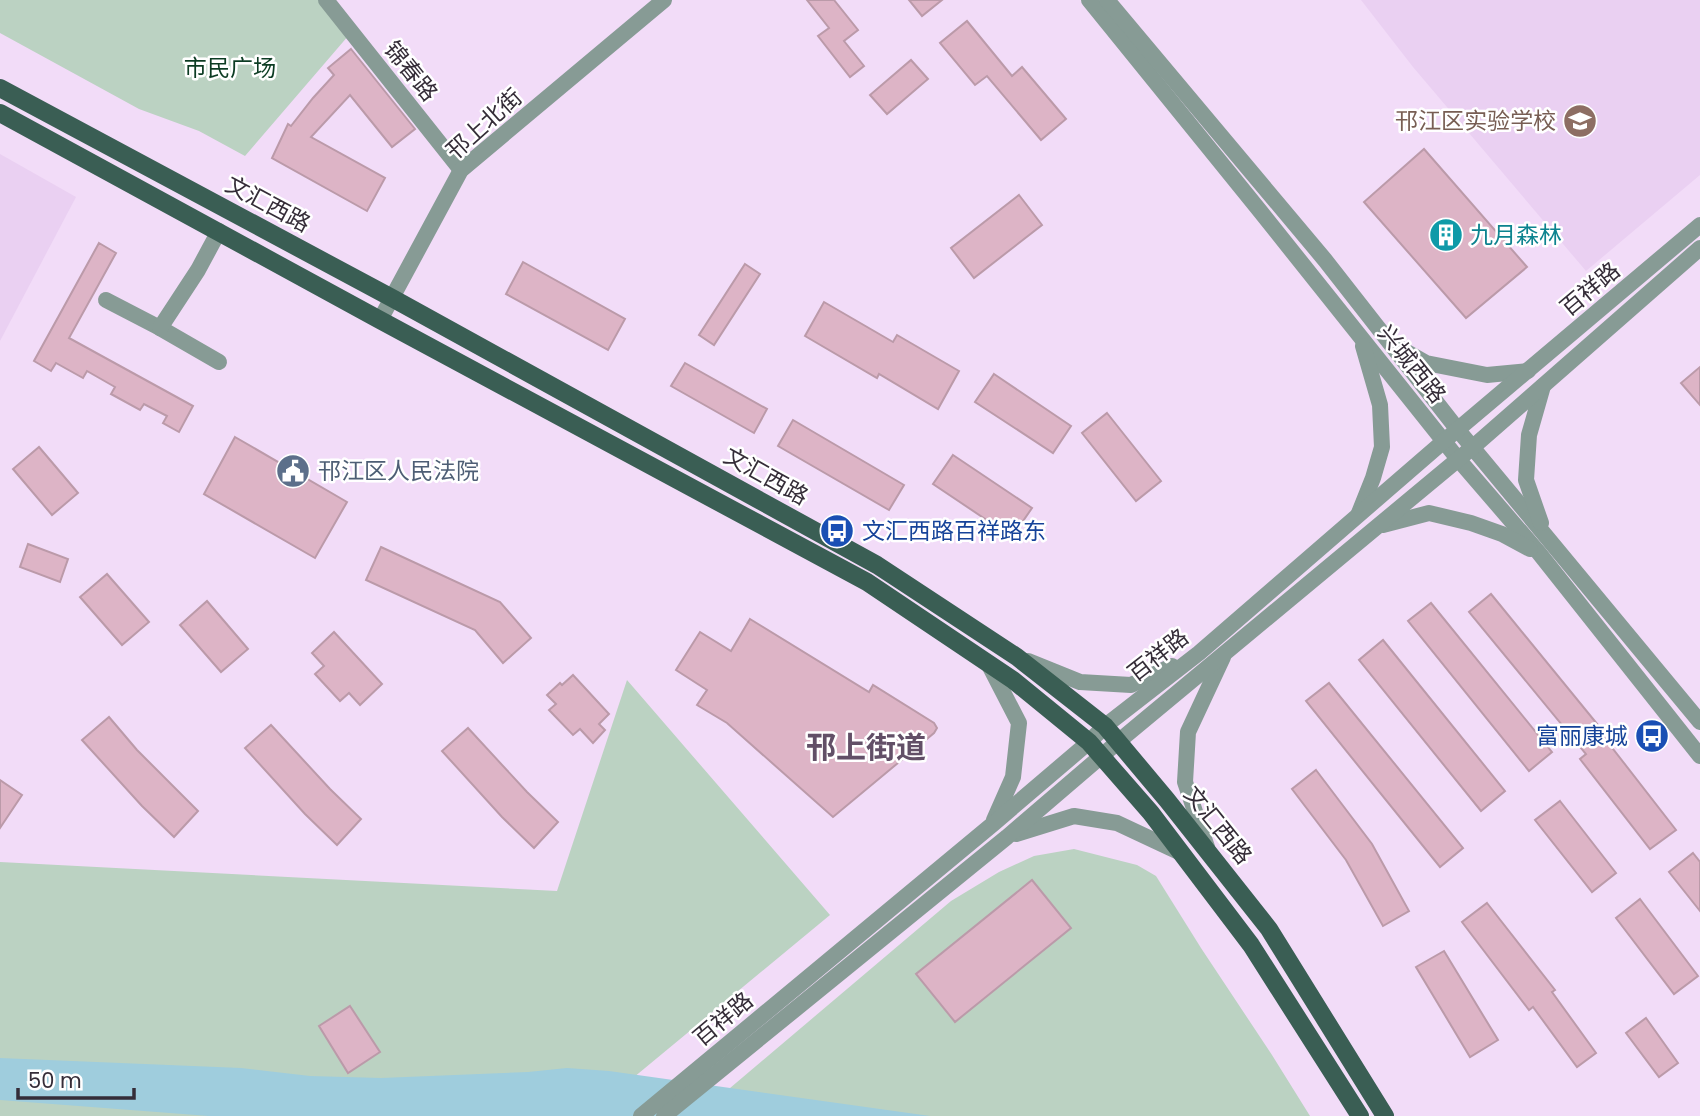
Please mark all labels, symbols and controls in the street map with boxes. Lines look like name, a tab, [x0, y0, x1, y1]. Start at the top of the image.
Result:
street label: 锦春路	[377, 34, 445, 108]
park label: 市民广场	[184, 52, 276, 84]
street label: 邗上北街	[439, 81, 529, 167]
school or university icon: 邗江区实验学校	[1561, 102, 1599, 140]
place label: 邗江区实验学校	[1395, 105, 1556, 137]
street label: 文汇西路	[220, 168, 316, 240]
building icon: 九月森林	[1427, 216, 1465, 254]
place label: 九月森林	[1470, 219, 1562, 251]
street label: 百祥路	[1553, 255, 1627, 323]
street label: 兴城西路	[1371, 318, 1453, 410]
street label: 文汇西路	[718, 440, 814, 512]
public building icon: 邗江区人民法院	[274, 452, 312, 490]
place label: 邗江区人民法院	[318, 455, 479, 487]
bus stop icon: 文汇西路百祥路东	[818, 512, 856, 550]
place label: 文汇西路百祥路东	[862, 515, 1046, 547]
street label: 百祥路	[1121, 621, 1195, 689]
bus stop icon: 富丽康城	[1633, 717, 1671, 755]
place label: 富丽康城	[1536, 720, 1628, 752]
district label: 邗上街道	[806, 726, 926, 769]
street label: 文汇西路	[1177, 779, 1259, 871]
street label: 百祥路	[686, 985, 760, 1053]
scale bar	[18, 1056, 133, 1100]
text: 50 m	[28, 1066, 82, 1095]

